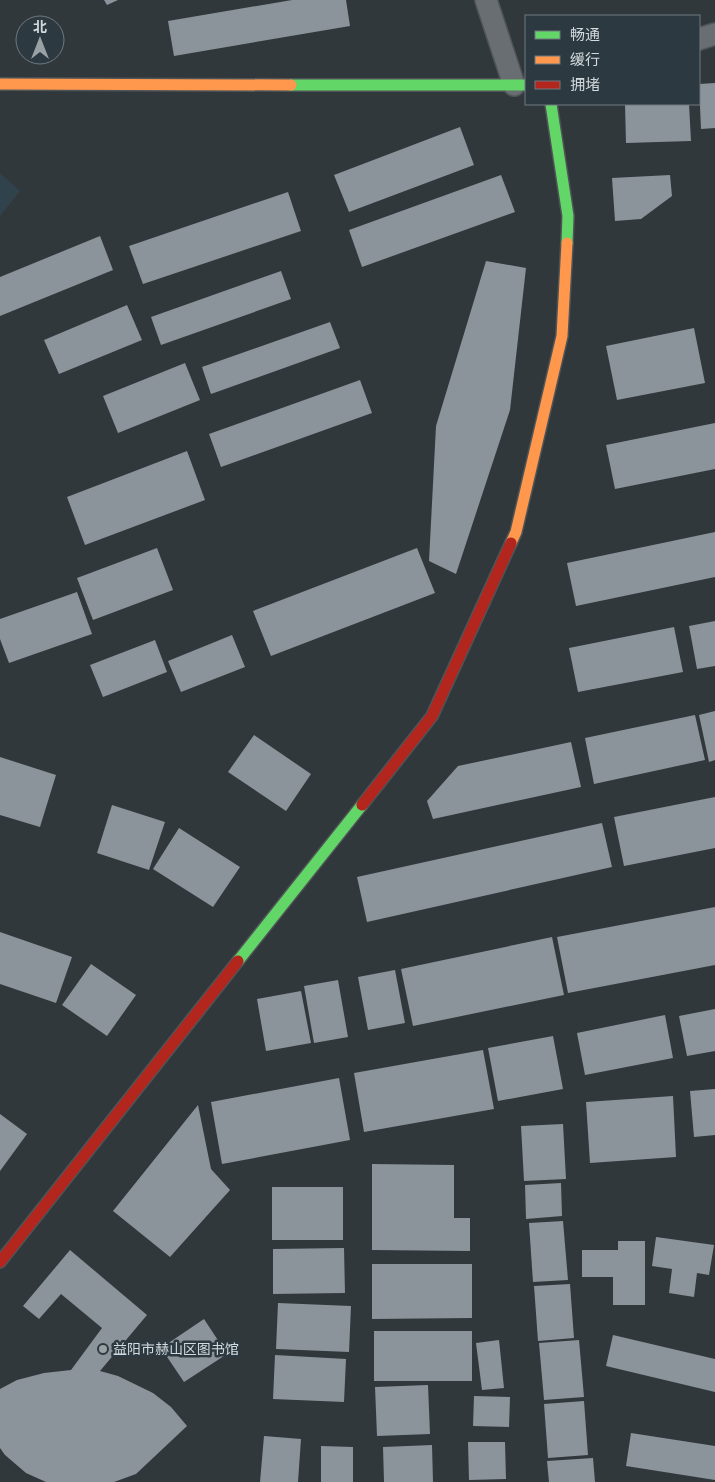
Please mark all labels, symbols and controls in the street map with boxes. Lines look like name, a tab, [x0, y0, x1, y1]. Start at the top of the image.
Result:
north arrow	[15, 15, 65, 65]
legend	[525, 15, 700, 105]
text: 北	[33, 19, 47, 36]
text: 畅通	[570, 26, 600, 44]
text: 缓行	[570, 51, 600, 69]
text: 拥堵	[570, 76, 600, 94]
place label: 益阳市赫山区图书馆	[113, 1341, 239, 1358]
marker: 益阳市赫山区图书馆	[97, 1343, 109, 1355]

